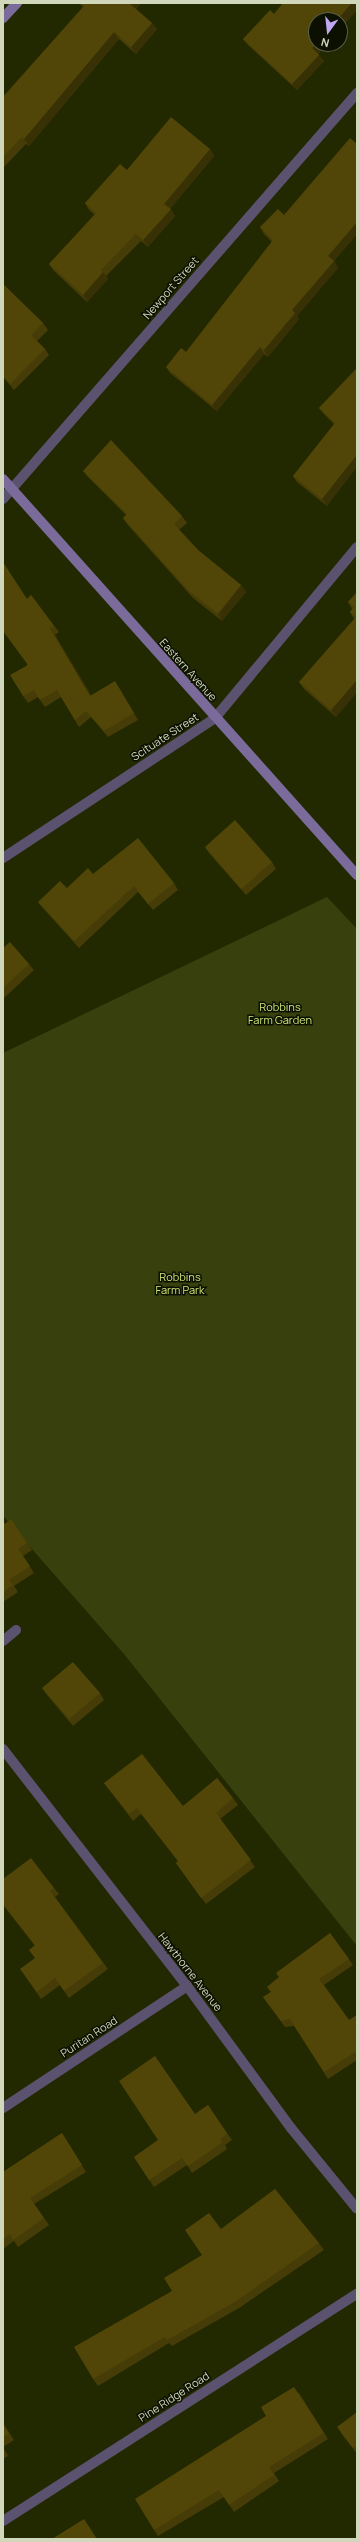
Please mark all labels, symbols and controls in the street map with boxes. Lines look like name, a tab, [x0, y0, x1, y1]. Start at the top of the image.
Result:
north arrow	[308, 12, 348, 52]
text: N	[319, 35, 331, 51]
street label: Newport Street	[140, 254, 202, 322]
street label: Eastern Avenue	[157, 636, 219, 704]
street label: Scituate Street	[129, 710, 201, 764]
park label: Robbins Farm Garden	[248, 1001, 312, 1027]
park label: Robbins Farm Park	[156, 1271, 204, 1297]
street label: Hawthorne Avenue	[155, 1930, 225, 2014]
street label: Puritan Road	[58, 2014, 120, 2060]
street label: Pine Ridge Road	[136, 2369, 212, 2425]

